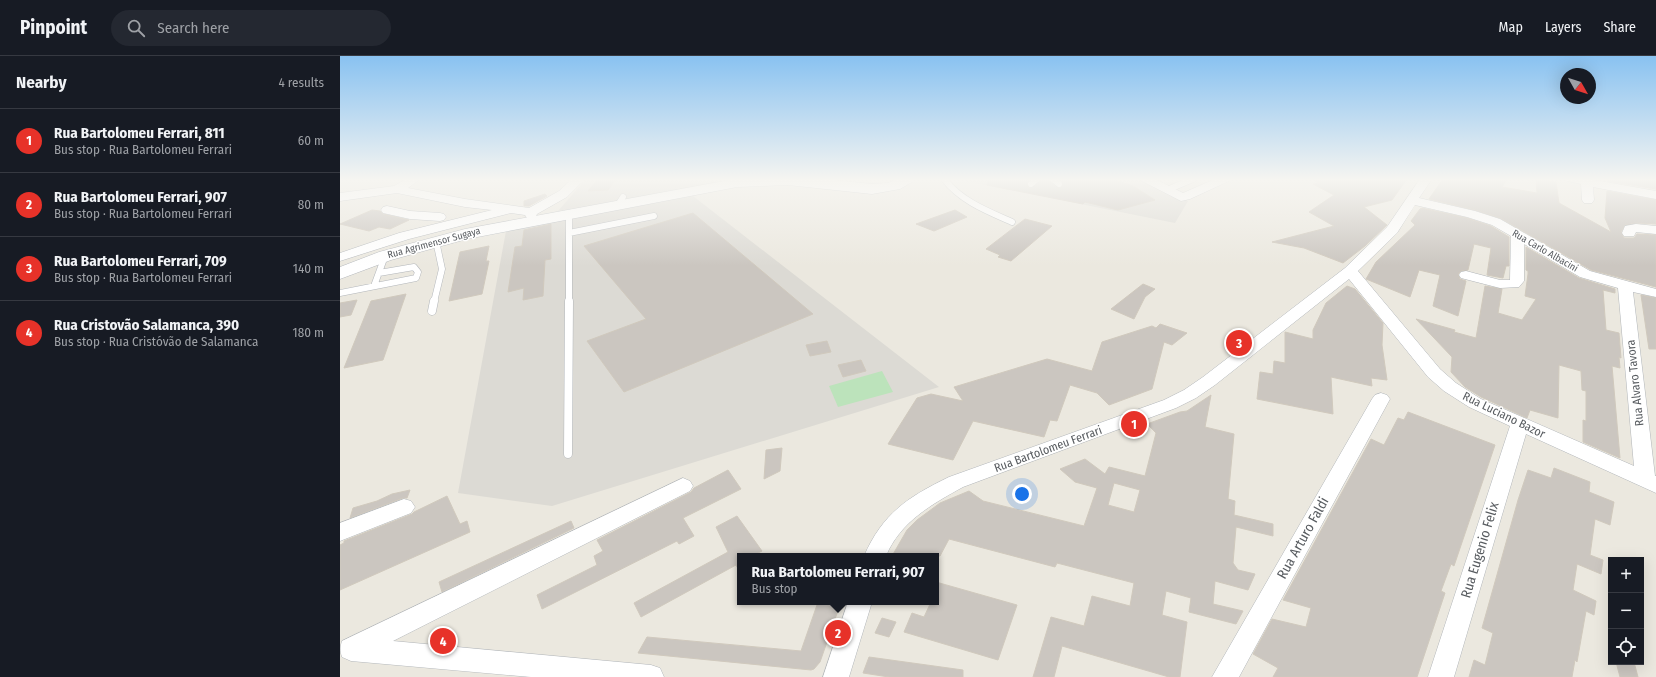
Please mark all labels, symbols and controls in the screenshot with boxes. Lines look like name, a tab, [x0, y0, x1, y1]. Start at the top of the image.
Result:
search box	[111, 10, 391, 46]
text: Pinpoint	[20, 16, 87, 39]
icon: search	[125, 17, 147, 39]
text: Search here	[157, 19, 230, 37]
text: Map	[1499, 19, 1523, 36]
text: Layers	[1545, 19, 1581, 36]
text: Share	[1603, 19, 1636, 36]
north arrow	[1560, 68, 1596, 104]
text: Nearby	[16, 72, 67, 93]
text: 4 results	[278, 75, 324, 90]
text: Rua Bartolomeu Ferrari, 811	[54, 124, 225, 142]
text: 1	[26, 133, 32, 148]
text: 60 m	[298, 133, 324, 148]
text: Bus stop · Rua Bartolomeu Ferrari	[54, 142, 232, 157]
text: Rua Bartolomeu Ferrari, 907	[54, 188, 227, 206]
text: 2	[26, 197, 32, 212]
text: 80 m	[298, 197, 324, 212]
text: Bus stop · Rua Bartolomeu Ferrari	[54, 206, 232, 221]
street label: Rua Agrimensor Sugaya	[386, 225, 482, 261]
street label: Rua Carlo Albacini	[1510, 227, 1580, 275]
text: Rua Bartolomeu Ferrari, 709	[54, 252, 227, 270]
text: 3	[26, 261, 32, 276]
text: 140 m	[293, 261, 324, 276]
text: Bus stop · Rua Bartolomeu Ferrari	[54, 270, 232, 285]
text: Rua Cristovão Salamanca, 390	[54, 316, 239, 334]
text: 4	[26, 325, 32, 340]
text: 180 m	[293, 325, 324, 340]
pin: 3	[1226, 328, 1252, 358]
text: Bus stop · Rua Cristóvão de Salamanca	[54, 334, 258, 349]
street label: Rua Alvaro Tavora	[1623, 339, 1647, 427]
street label: Rua Luciano Bazor	[1460, 389, 1548, 441]
pin: 1	[1121, 409, 1147, 439]
street label: Rua Bartolomeu Ferrari	[992, 423, 1104, 475]
your location	[1012, 484, 1032, 504]
street label: Rua Arturo Faldi	[1273, 494, 1333, 582]
street label: Rua Eugenio Felix	[1457, 499, 1503, 600]
popup	[737, 553, 939, 605]
map controls	[1608, 557, 1644, 665]
button: +	[1608, 557, 1644, 593]
text: Rua Bartolomeu Ferrari, 907	[752, 563, 924, 581]
text: Bus stop	[752, 581, 798, 596]
button: −	[1608, 593, 1644, 629]
pin: 2	[825, 618, 851, 648]
pin: 4	[430, 626, 456, 656]
button: locate	[1608, 629, 1644, 665]

